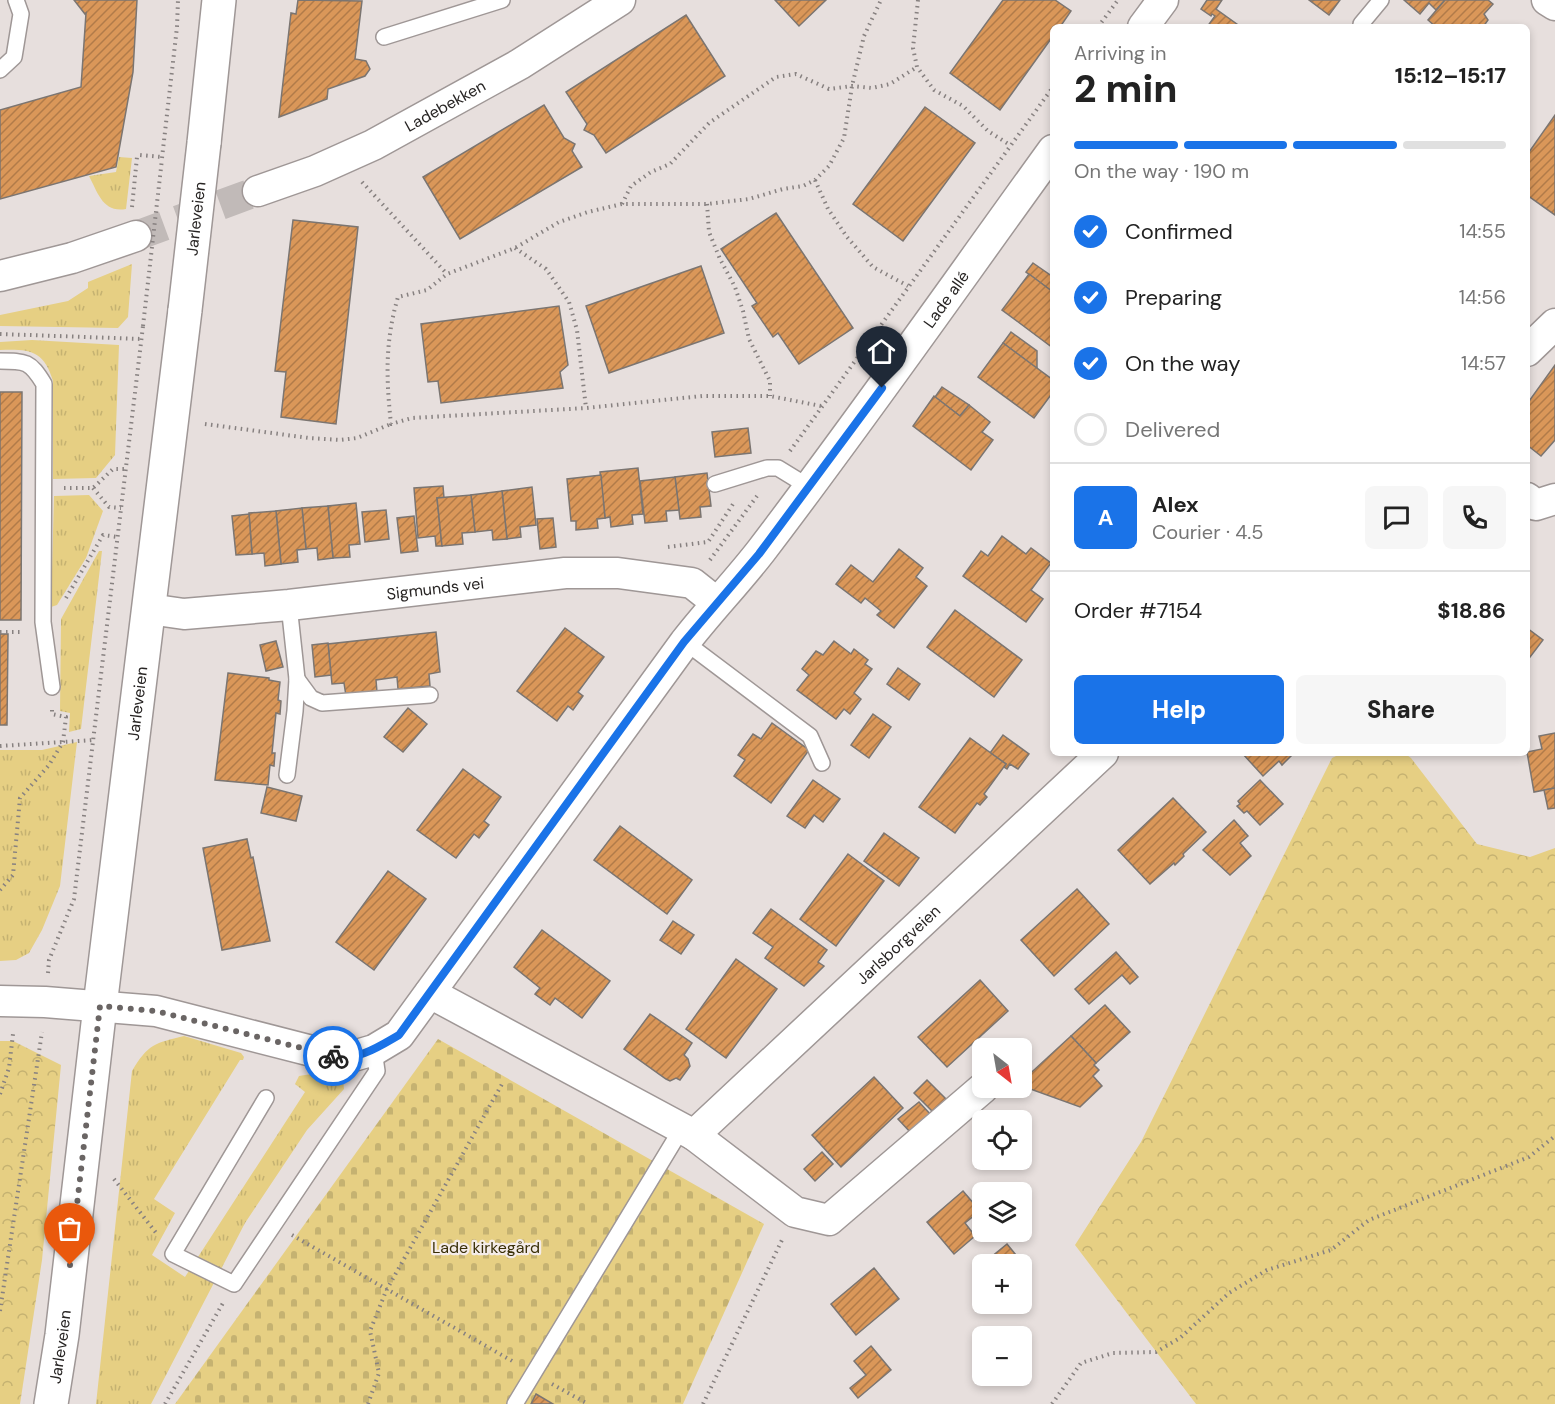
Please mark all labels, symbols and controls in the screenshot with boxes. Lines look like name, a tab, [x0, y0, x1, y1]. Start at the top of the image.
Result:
text: Arriving in	[1074, 40, 1166, 66]
text: 15:12–15:17	[1395, 61, 1506, 90]
text: 2 min	[1074, 63, 1178, 114]
street label: Ladebekken	[401, 75, 489, 137]
text: On the way · 190 m	[1074, 158, 1249, 184]
street label: Jarleveien	[181, 181, 211, 257]
icon: check	[1074, 215, 1107, 248]
text: Confirmed	[1125, 217, 1233, 246]
text: 14:55	[1459, 218, 1506, 244]
street label: Lade allé	[919, 267, 974, 332]
icon: check	[1074, 281, 1107, 314]
text: Preparing	[1125, 283, 1222, 312]
text: 14:56	[1459, 284, 1506, 310]
pin	[856, 326, 907, 388]
icon: home	[865, 335, 898, 368]
icon: check	[1074, 347, 1107, 380]
text: On the way	[1125, 349, 1240, 378]
text: 14:57	[1461, 350, 1506, 376]
text: Delivered	[1125, 415, 1220, 444]
button: chat	[1365, 486, 1428, 549]
button: phone	[1443, 486, 1506, 549]
text: Alex	[1152, 490, 1199, 519]
text: A	[1098, 503, 1113, 532]
text: Courier · 4.5	[1152, 519, 1264, 545]
street label: Sigmunds vei	[385, 572, 485, 605]
text: Order #7154	[1074, 596, 1202, 625]
text: $18.86	[1437, 596, 1506, 625]
street label: Jarleveien	[123, 665, 152, 742]
button: Help	[1074, 675, 1284, 744]
button: Share	[1296, 675, 1506, 744]
street label: Jarlsborgveien	[852, 900, 945, 989]
courier	[303, 1026, 363, 1086]
north arrow	[972, 1038, 1032, 1098]
map controls	[972, 1038, 1032, 1386]
icon: bike	[317, 1040, 350, 1073]
button: locate	[972, 1110, 1032, 1170]
button: layers	[972, 1182, 1032, 1242]
pin	[44, 1203, 95, 1265]
icon: bag	[53, 1212, 86, 1245]
park label: Lade kirkegård	[432, 1237, 540, 1258]
button: +	[972, 1254, 1032, 1314]
street label: Jarleveien	[44, 1309, 76, 1385]
button: −	[972, 1326, 1032, 1386]

